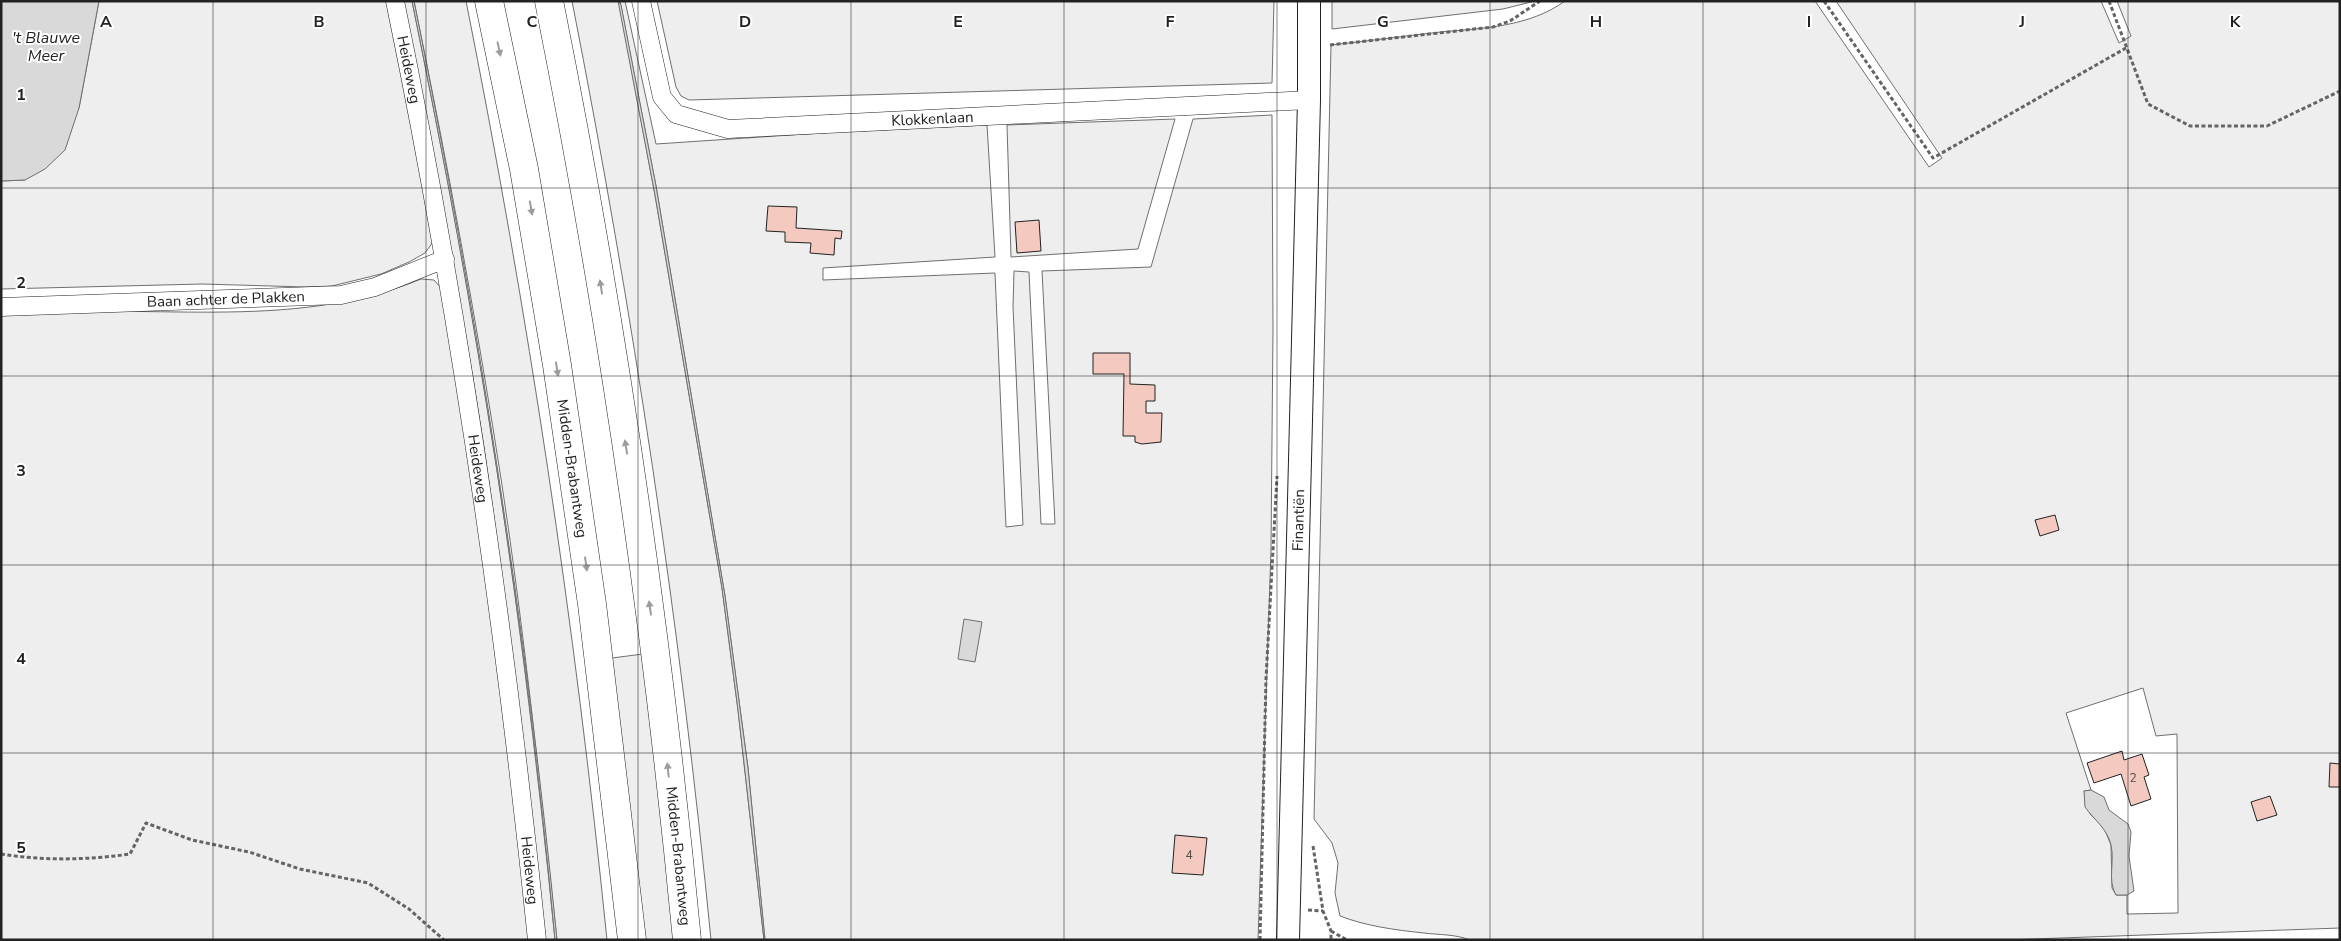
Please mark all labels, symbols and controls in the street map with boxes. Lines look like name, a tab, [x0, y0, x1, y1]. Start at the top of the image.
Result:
text: A	[100, 11, 112, 33]
text: B	[313, 11, 325, 33]
text: C	[527, 11, 538, 33]
text: D	[739, 11, 751, 33]
text: E	[953, 11, 963, 33]
text: F	[1166, 11, 1175, 33]
text: G	[1377, 11, 1389, 33]
text: H	[1590, 11, 1602, 33]
text: I	[1807, 11, 1811, 33]
text: J	[2018, 11, 2025, 33]
text: K	[2230, 11, 2242, 33]
water label: 't Blauwe Meer	[12, 27, 81, 67]
street label: Heideweg	[392, 34, 425, 105]
one-way arrow	[495, 41, 503, 57]
text: 1	[16, 84, 26, 106]
street label: Klokkenlaan	[891, 107, 974, 131]
one-way arrow	[527, 201, 535, 217]
text: 2	[16, 272, 26, 294]
one-way arrow	[597, 278, 605, 294]
street label: Baan achter de Plakken	[146, 286, 305, 312]
one-way arrow	[554, 361, 562, 377]
street label: Midden-Brabantweg	[552, 398, 592, 539]
street label: Heideweg	[463, 433, 493, 504]
one-way arrow	[621, 439, 629, 455]
text: 3	[16, 460, 26, 482]
street label: Finantiën	[1288, 489, 1309, 551]
one-way arrow	[582, 556, 590, 572]
one-way arrow	[646, 600, 654, 616]
text: 4	[16, 648, 26, 670]
one-way arrow	[664, 761, 672, 777]
house number: 2	[2129, 770, 2137, 786]
street label: Midden-Brabantweg	[661, 785, 696, 927]
street label: Heideweg	[516, 835, 543, 906]
text: 5	[16, 837, 26, 859]
house number: 4	[1185, 847, 1193, 863]

